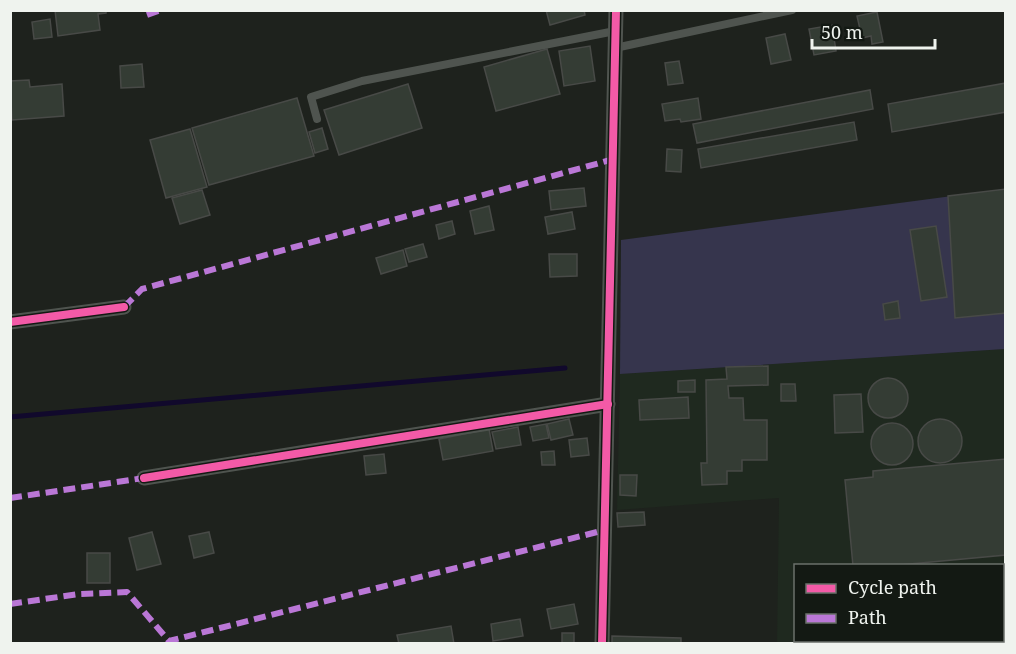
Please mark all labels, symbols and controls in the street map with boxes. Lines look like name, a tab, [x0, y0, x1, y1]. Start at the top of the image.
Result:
scale bar	[812, 12, 935, 50]
text: 50 m	[821, 20, 863, 44]
legend	[794, 564, 1004, 642]
text: Cycle path	[848, 575, 937, 599]
text: Path	[848, 605, 887, 629]

